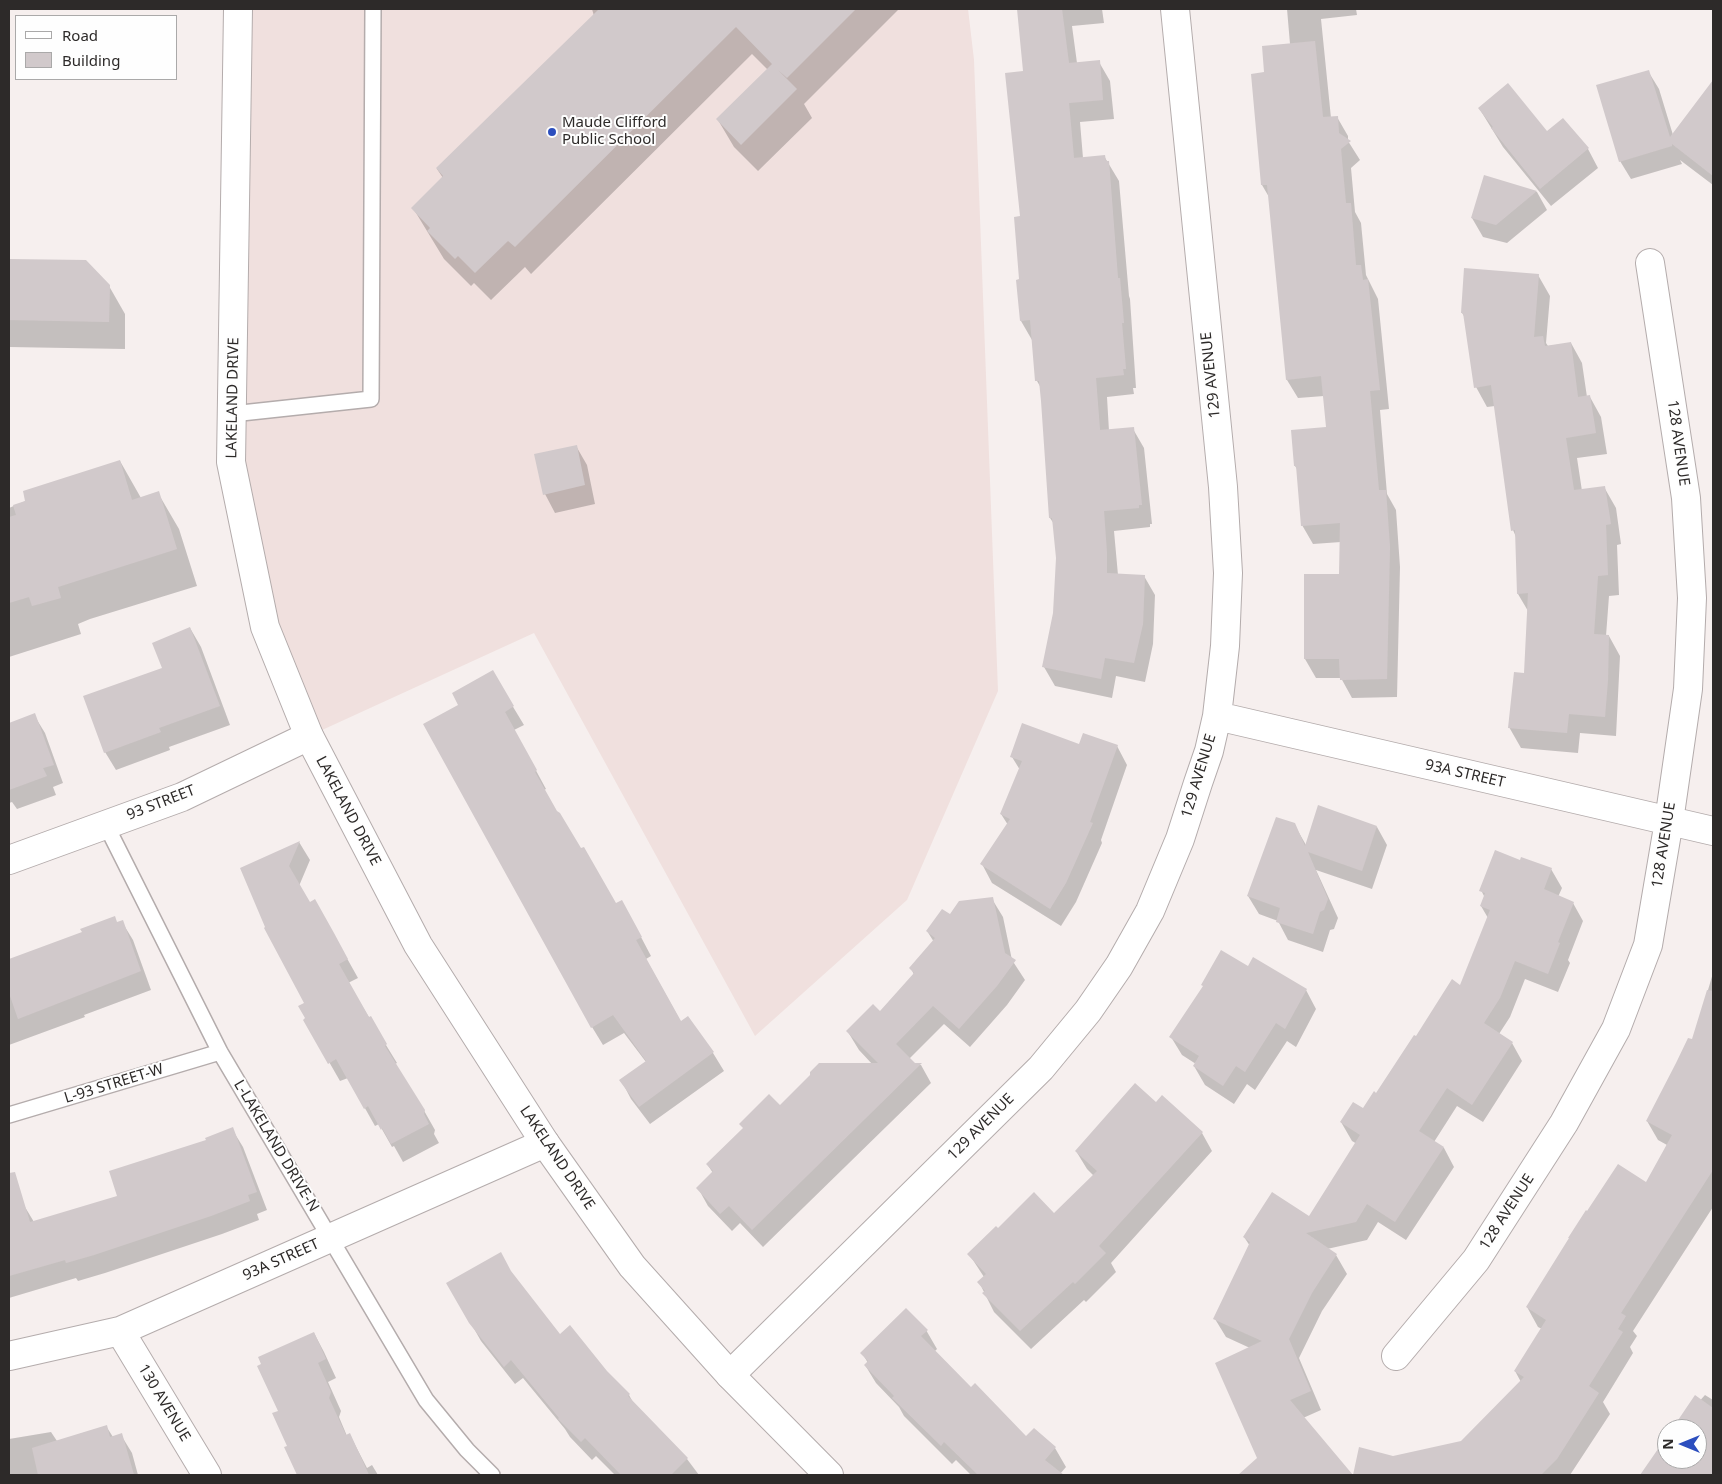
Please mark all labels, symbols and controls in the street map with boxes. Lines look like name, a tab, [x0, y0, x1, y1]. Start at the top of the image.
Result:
legend	[15, 15, 178, 80]
text: Road	[62, 25, 98, 45]
text: Building	[62, 50, 120, 70]
place label: Maude Clifford Public School	[562, 114, 667, 149]
marker: Maude Clifford Public School	[546, 126, 558, 138]
street label: 129 AVENUE	[1198, 331, 1224, 419]
street label: LAKELAND DRIVE	[223, 337, 243, 459]
street label: 128 AVENUE	[1663, 399, 1693, 487]
street label: 129 AVENUE	[1178, 732, 1220, 820]
street label: LAKELAND DRIVE	[312, 753, 384, 869]
street label: 93A STREET	[1423, 756, 1507, 792]
street label: 93 STREET	[124, 782, 198, 824]
street label: 128 AVENUE	[1648, 801, 1680, 889]
street label: L-93 STREET-W	[62, 1060, 166, 1108]
street label: L-LAKELAND DRIVE-N	[230, 1077, 322, 1215]
street label: 129 AVENUE	[944, 1090, 1018, 1164]
street label: LAKELAND DRIVE	[516, 1103, 598, 1213]
street label: 128 AVENUE	[1476, 1171, 1538, 1253]
street label: 93A STREET	[240, 1235, 322, 1285]
street label: 130 AVENUE	[134, 1361, 194, 1445]
north arrow	[1657, 1419, 1707, 1469]
text: N	[1658, 1438, 1677, 1450]

